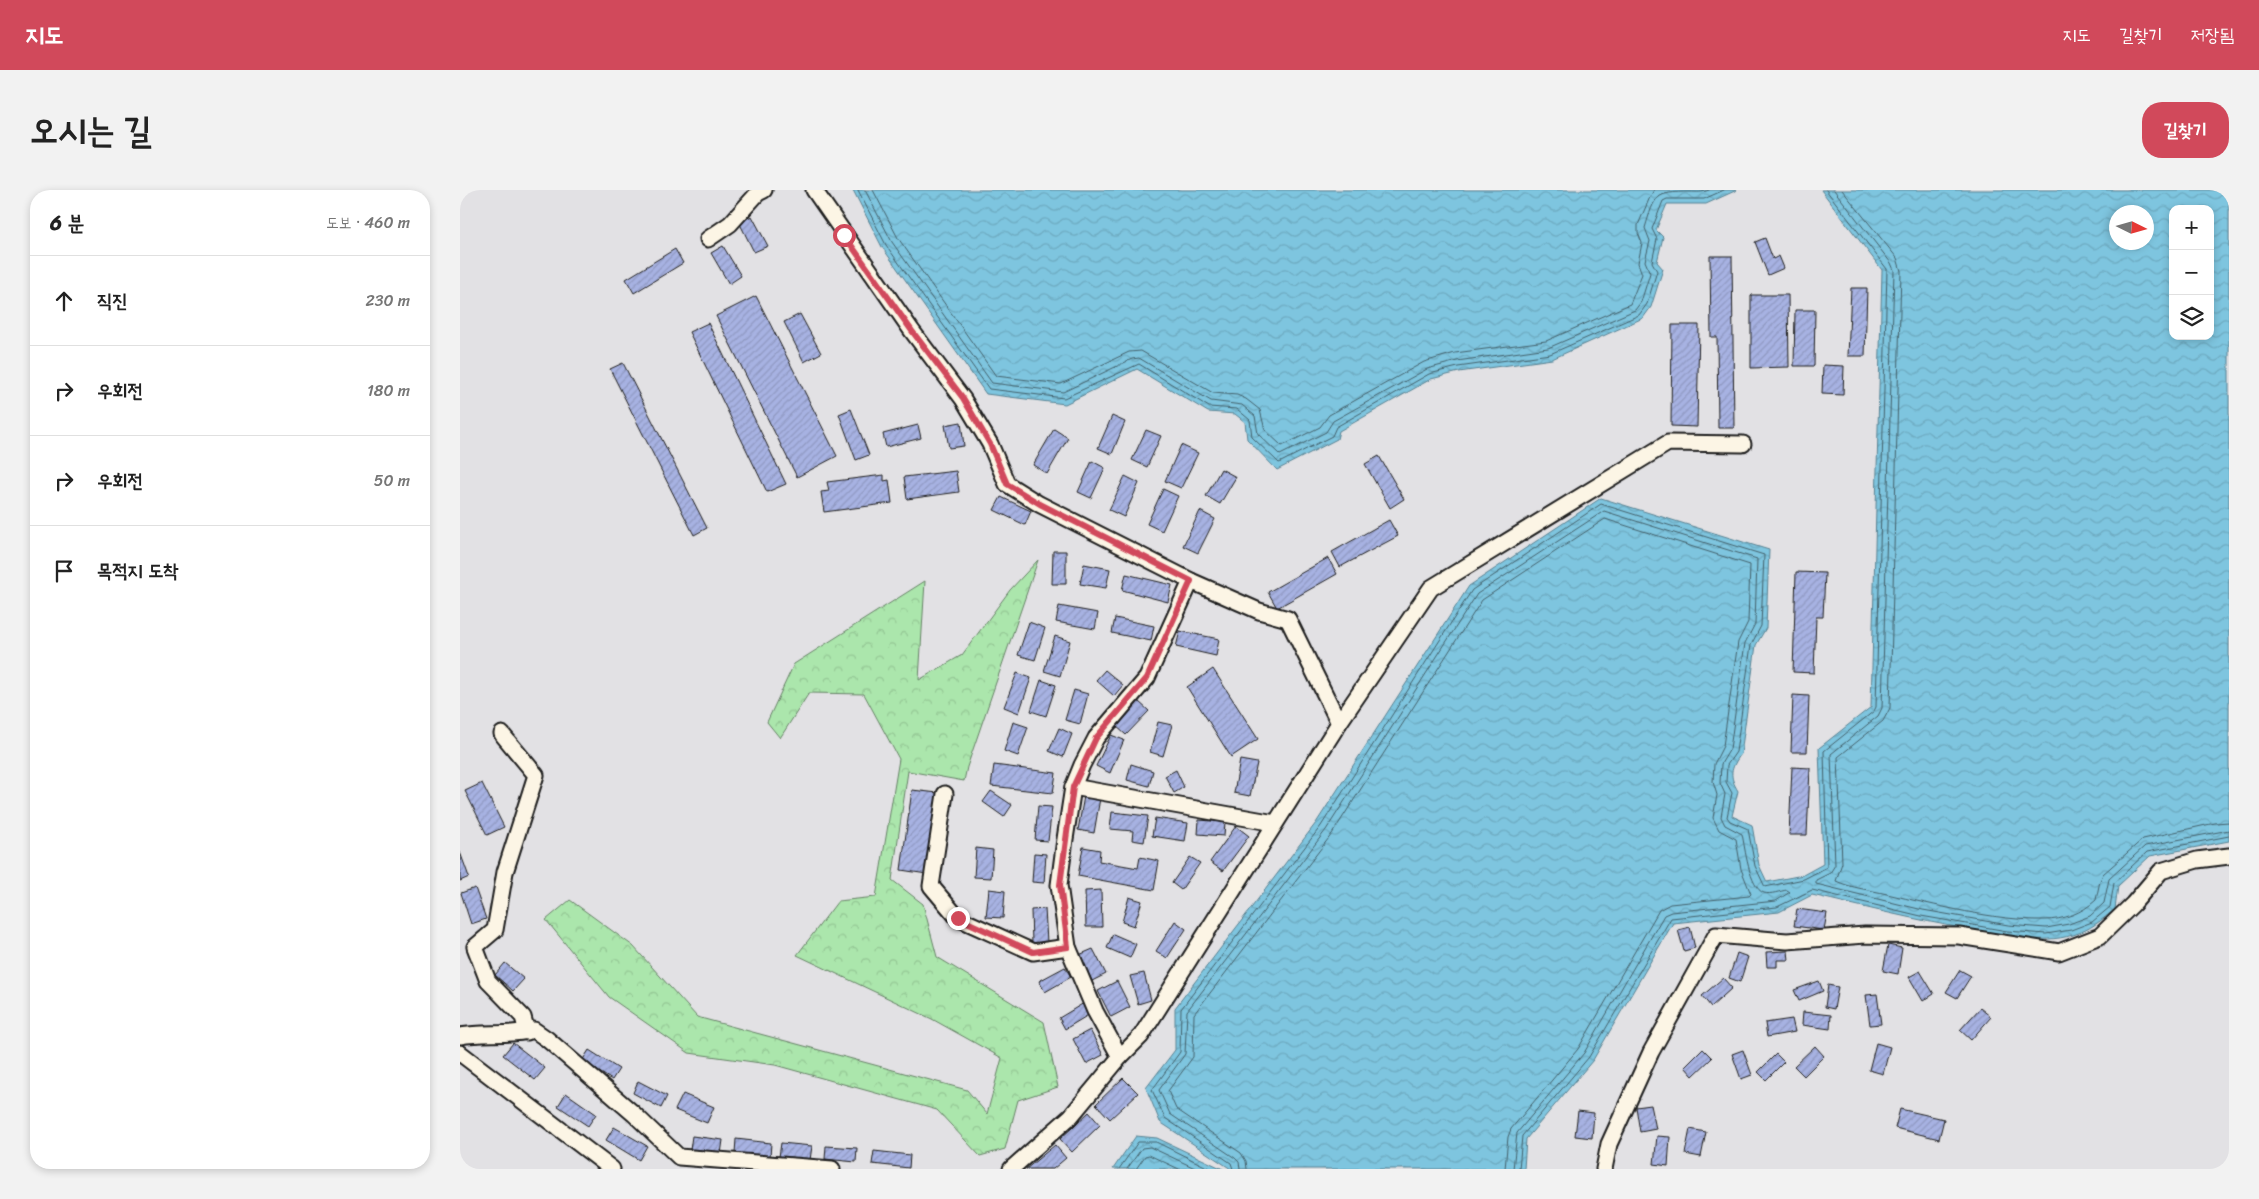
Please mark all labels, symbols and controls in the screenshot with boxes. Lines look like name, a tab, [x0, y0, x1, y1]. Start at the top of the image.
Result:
text: 지도	[25, 14, 64, 56]
text: 지도	[2062, 19, 2091, 51]
text: 길찾기	[2119, 19, 2163, 51]
text: 저장됨	[2191, 19, 2234, 51]
text: 오시는 길	[30, 99, 152, 161]
button: 길찾기	[2142, 102, 2229, 158]
text: 6 분	[50, 204, 84, 242]
north arrow	[2109, 205, 2154, 250]
map controls	[2169, 205, 2214, 340]
button: +	[2169, 205, 2214, 250]
text: 도보 · 460 m	[326, 208, 410, 237]
route start	[833, 224, 856, 247]
button: −	[2169, 250, 2214, 295]
text: 직진	[97, 284, 128, 317]
text: 230 m	[365, 286, 410, 315]
icon: ahead	[50, 287, 78, 315]
button: layers	[2169, 295, 2214, 340]
text: 우회전	[97, 374, 143, 407]
text: 180 m	[367, 376, 410, 405]
icon: right	[50, 377, 78, 405]
text: 우회전	[97, 464, 143, 497]
text: 50 m	[374, 466, 410, 495]
icon: right	[50, 467, 78, 495]
text: 목적지 도착	[97, 554, 178, 587]
icon: arrive	[50, 557, 78, 585]
route end	[947, 907, 970, 930]

